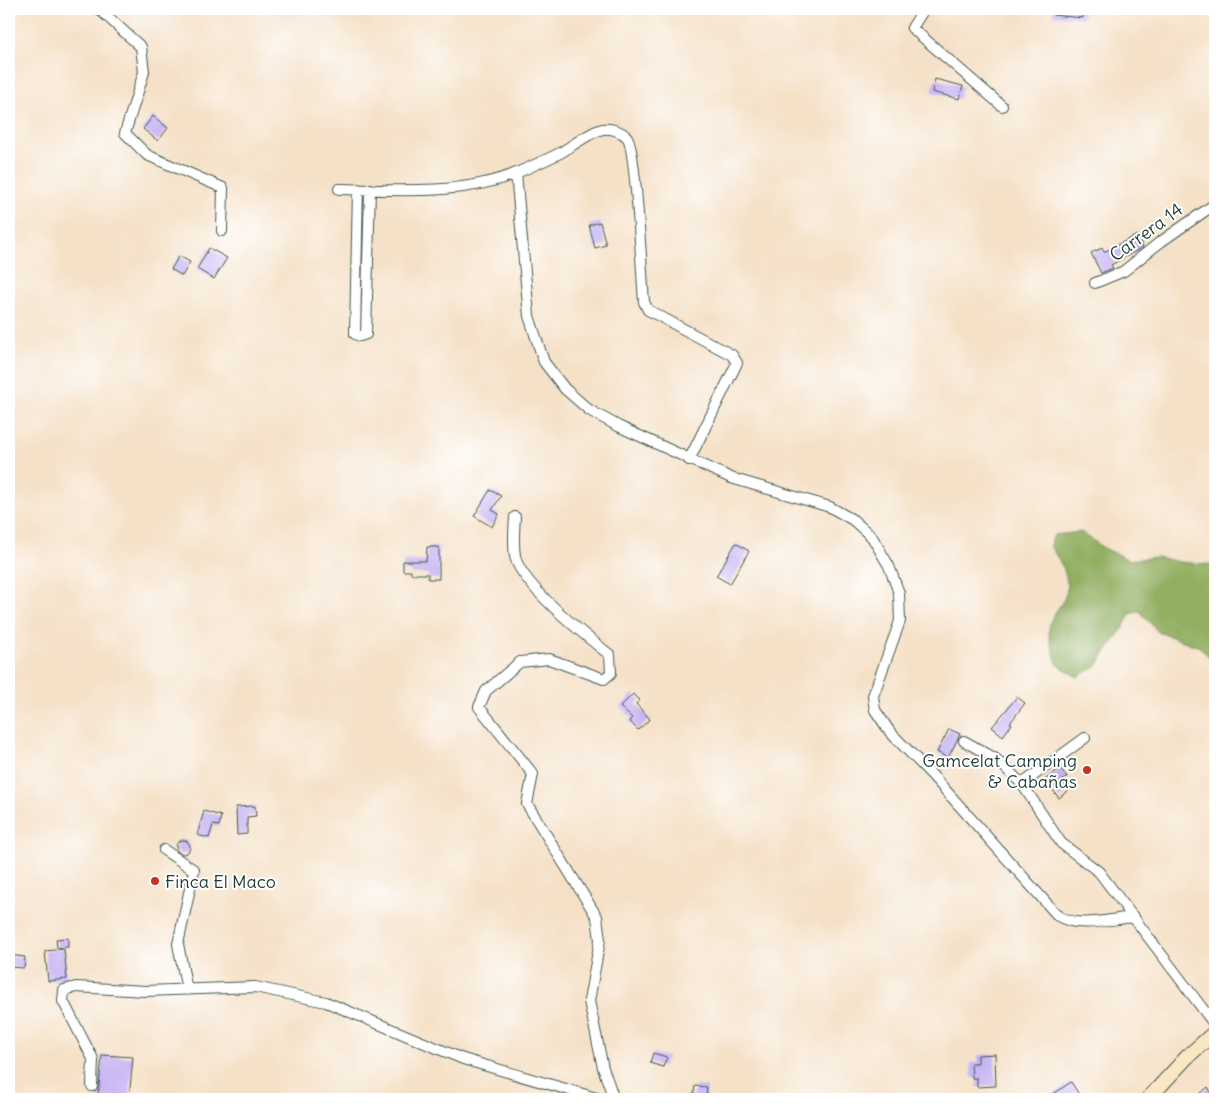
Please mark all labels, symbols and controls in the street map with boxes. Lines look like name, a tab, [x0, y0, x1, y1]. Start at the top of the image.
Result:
street label: Carrera 14	[1105, 198, 1187, 266]
place label: Gamcelat Camping & Cabañas	[922, 749, 1077, 793]
marker: Gamcelat Camping & Cabañas	[1081, 764, 1093, 776]
place label: Finca El Maco	[165, 870, 276, 893]
marker: Finca El Maco	[149, 875, 161, 887]

